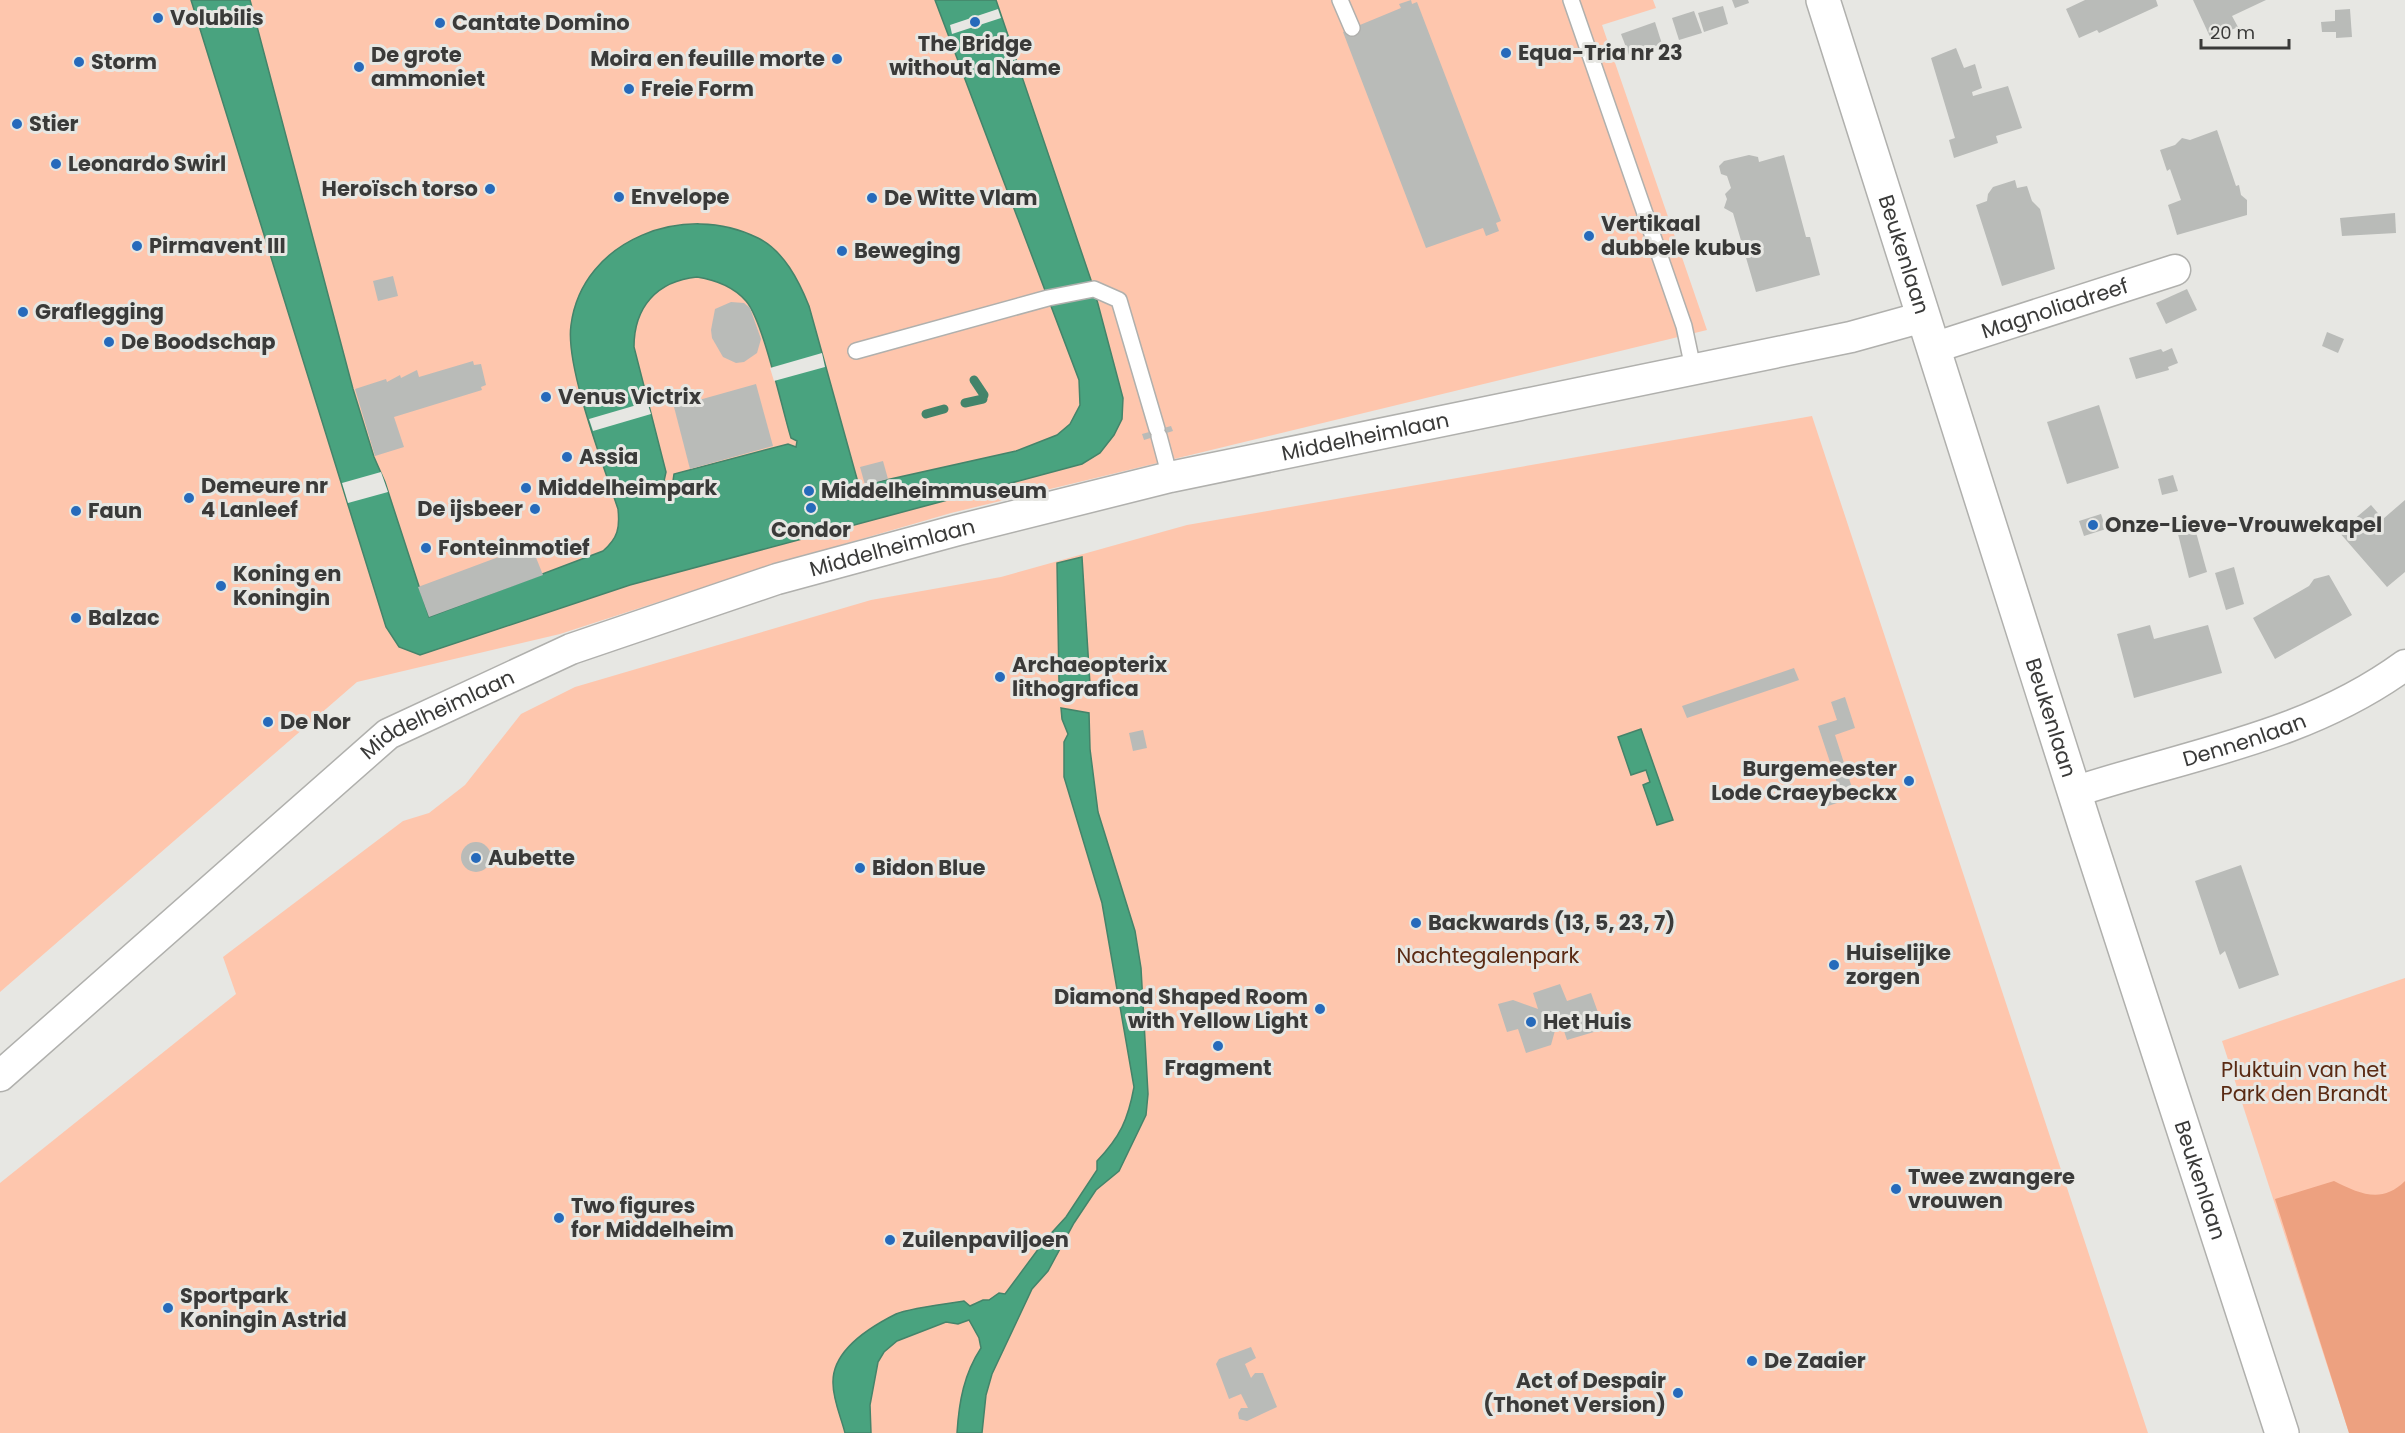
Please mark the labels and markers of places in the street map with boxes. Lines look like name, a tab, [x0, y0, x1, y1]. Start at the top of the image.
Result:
place label: Volubilis	[170, 3, 264, 32]
place label: Cantate Domino	[452, 8, 630, 37]
marker: Volubilis	[151, 11, 165, 25]
marker: The Bridge without a Name	[968, 15, 982, 29]
marker: Cantate Domino	[433, 16, 447, 30]
place label: The Bridge without a Name	[889, 29, 1061, 82]
place label: Equa-Tria nr 23	[1518, 38, 1683, 67]
place label: De grote ammoniet	[371, 40, 485, 93]
place label: Moira en feuille morte	[590, 44, 825, 73]
marker: Equa-Tria nr 23	[1499, 46, 1513, 60]
place label: Storm	[91, 47, 157, 76]
marker: Moira en feuille morte	[830, 52, 844, 66]
marker: Storm	[72, 55, 86, 69]
marker: De grote ammoniet	[352, 60, 366, 74]
place label: Freie Form	[641, 74, 754, 103]
marker: Freie Form	[622, 82, 636, 96]
place label: Stier	[29, 109, 79, 138]
marker: Stier	[10, 117, 24, 131]
place label: Leonardo Swirl	[68, 149, 226, 178]
marker: Leonardo Swirl	[49, 157, 63, 171]
place label: Heroïsch torso	[322, 174, 478, 203]
marker: Heroïsch torso	[483, 182, 497, 196]
place label: Envelope	[631, 182, 729, 211]
place label: De Witte Vlam	[884, 183, 1037, 212]
marker: Envelope	[612, 190, 626, 204]
marker: De Witte Vlam	[865, 191, 879, 205]
place label: Vertikaal dubbele kubus	[1601, 209, 1762, 262]
marker: Vertikaal dubbele kubus	[1582, 229, 1596, 243]
place label: Pirmavent III	[149, 231, 286, 260]
place label: Beweging	[854, 236, 961, 265]
marker: Pirmavent III	[130, 239, 144, 253]
marker: Beweging	[835, 244, 849, 258]
place label: Graflegging	[35, 297, 164, 326]
marker: Graflegging	[16, 305, 30, 319]
place label: De Boodschap	[121, 327, 276, 356]
marker: De Boodschap	[102, 335, 116, 349]
place label: Venus Victrix	[558, 382, 702, 411]
marker: Venus Victrix	[539, 390, 553, 404]
place label: Assia	[579, 442, 638, 471]
marker: Assia	[560, 450, 574, 464]
place label: Demeure nr 4 Lanleef	[201, 471, 328, 524]
place label: Middelheimpark	[538, 473, 717, 502]
place label: Middelheimmuseum	[821, 476, 1047, 505]
marker: Middelheimpark	[519, 481, 533, 495]
marker: Middelheimmuseum	[802, 484, 816, 498]
marker: Demeure nr 4 Lanleef	[182, 491, 196, 505]
place label: De ijsbeer	[417, 494, 523, 523]
place label: Faun	[88, 496, 142, 525]
marker: Condor	[804, 501, 818, 515]
marker: De ijsbeer	[528, 502, 542, 516]
marker: Faun	[69, 504, 83, 518]
place label: Onze-Lieve-Vrouwekapel	[2105, 510, 2382, 539]
place label: Condor	[771, 515, 851, 544]
marker: Onze-Lieve-Vrouwekapel	[2086, 518, 2100, 532]
place label: Fonteinmotief	[438, 533, 590, 562]
marker: Fonteinmotief	[419, 541, 433, 555]
place label: Koning en Koningin	[233, 559, 341, 612]
marker: Koning en Koningin	[214, 579, 228, 593]
place label: Balzac	[88, 603, 160, 632]
marker: Balzac	[69, 611, 83, 625]
place label: Archaeopterix lithografica	[1012, 650, 1168, 703]
marker: Archaeopterix lithografica	[993, 670, 1007, 684]
place label: De Nor	[280, 707, 351, 736]
marker: De Nor	[261, 715, 275, 729]
place label: Burgemeester Lode Craeybeckx	[1711, 754, 1898, 807]
marker: Burgemeester Lode Craeybeckx	[1902, 774, 1916, 788]
place label: Aubette	[488, 843, 575, 872]
marker: Aubette	[469, 851, 483, 865]
place label: Bidon Blue	[872, 853, 985, 882]
marker: Bidon Blue	[853, 861, 867, 875]
place label: Backwards (13, 5, 23, 7)	[1428, 908, 1675, 937]
marker: Backwards (13, 5, 23, 7)	[1409, 916, 1423, 930]
place label: Huiselijke zorgen	[1846, 938, 1951, 991]
marker: Huiselijke zorgen	[1827, 958, 1841, 972]
place label: Diamond Shaped Room with Yellow Light	[1054, 982, 1308, 1035]
marker: Diamond Shaped Room with Yellow Light	[1313, 1002, 1327, 1016]
place label: Het Huis	[1543, 1007, 1632, 1036]
marker: Het Huis	[1524, 1015, 1538, 1029]
marker: Fragment	[1211, 1039, 1225, 1053]
place label: Fragment	[1165, 1053, 1271, 1082]
place label: Twee zwangere vrouwen	[1908, 1162, 2075, 1215]
marker: Twee zwangere vrouwen	[1889, 1182, 1903, 1196]
place label: Two figures for Middelheim	[571, 1191, 734, 1244]
marker: Two figures for Middelheim	[552, 1211, 566, 1225]
place label: Zuilenpaviljoen	[902, 1225, 1069, 1254]
marker: Zuilenpaviljoen	[883, 1233, 897, 1247]
place label: Sportpark Koningin Astrid	[180, 1281, 347, 1334]
marker: Sportpark Koningin Astrid	[161, 1301, 175, 1315]
place label: De Zaaier	[1764, 1346, 1866, 1375]
marker: De Zaaier	[1745, 1354, 1759, 1368]
place label: Act of Despair (Thonet Version)	[1483, 1366, 1666, 1419]
marker: Act of Despair (Thonet Version)	[1671, 1386, 1685, 1400]

